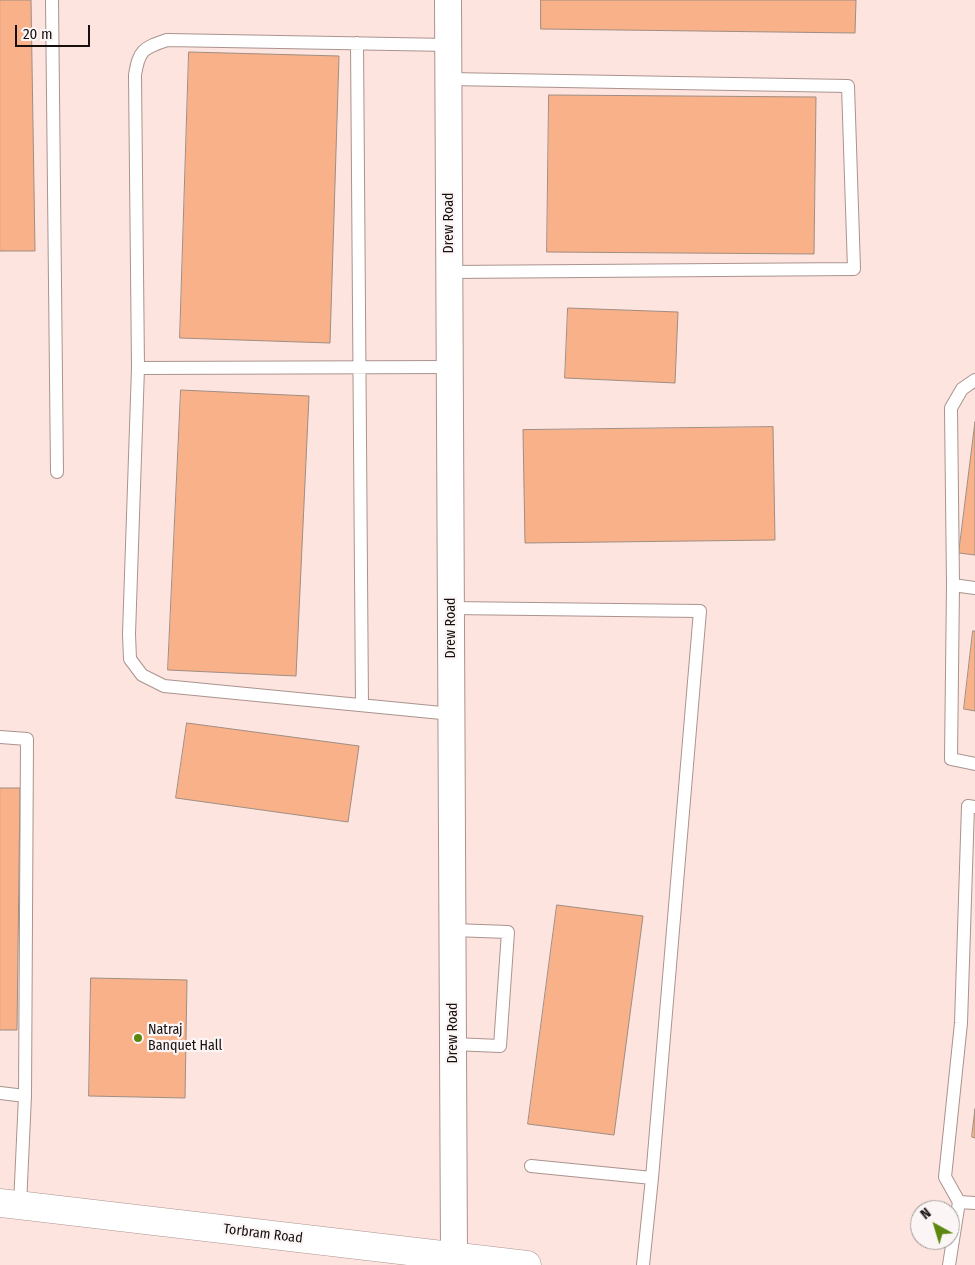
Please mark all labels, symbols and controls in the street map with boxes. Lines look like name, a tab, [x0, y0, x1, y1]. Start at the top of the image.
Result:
scale bar	[18, 15, 92, 47]
text: 20 m	[23, 25, 53, 43]
street label: Drew Road	[441, 192, 457, 254]
street label: Drew Road	[443, 597, 459, 659]
street label: Drew Road	[445, 1002, 461, 1064]
place label: Natraj Banquet Hall	[148, 1022, 222, 1054]
marker: Natraj Banquet Hall	[132, 1032, 144, 1044]
north arrow	[910, 1200, 960, 1250]
text: N	[917, 1204, 934, 1223]
street label: Torbram Road	[222, 1221, 304, 1247]

